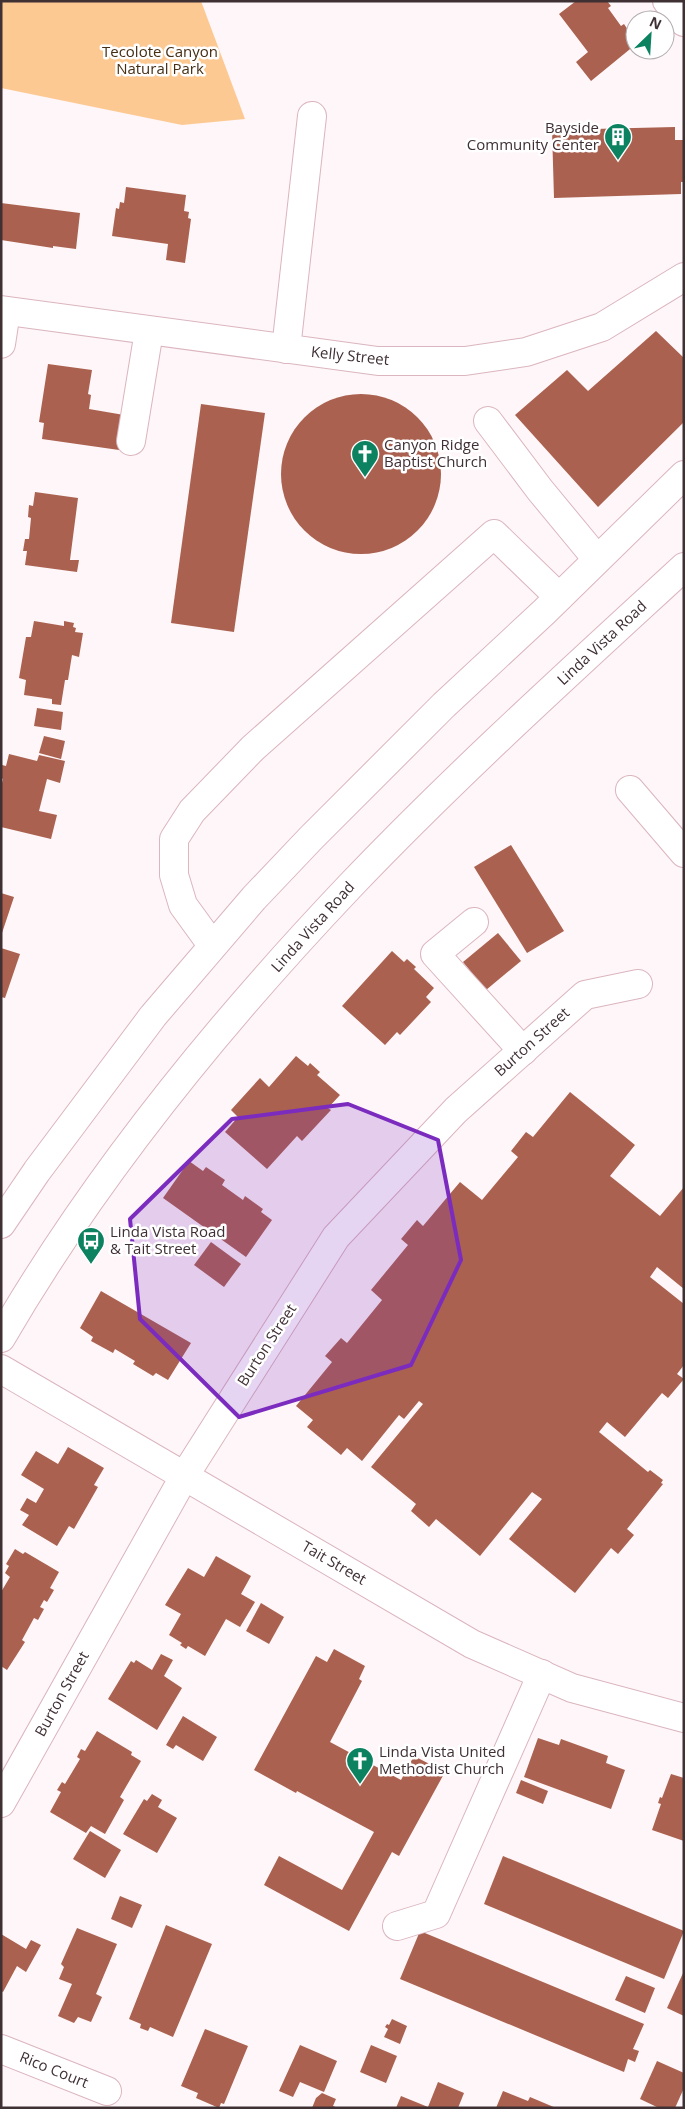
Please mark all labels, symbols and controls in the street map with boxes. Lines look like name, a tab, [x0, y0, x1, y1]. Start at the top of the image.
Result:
north arrow	[625, 10, 675, 60]
text: N	[647, 12, 665, 34]
park label: Tecolote Canyon Natural Park	[102, 41, 218, 78]
place label: Bayside Community Center	[467, 117, 599, 154]
building icon: Bayside Community Center	[603, 122, 633, 161]
street label: Kelly Street	[310, 341, 390, 369]
place label: Canyon Ridge Baptist Church	[384, 434, 487, 471]
church icon: Canyon Ridge Baptist Church	[350, 439, 380, 478]
street label: Linda Vista Road	[552, 596, 650, 689]
street label: Linda Vista Road	[266, 877, 358, 976]
street label: Burton Street	[490, 1002, 573, 1080]
place label: Linda Vista Road & Tait Street	[110, 1221, 225, 1258]
bus stop icon: Linda Vista Road & Tait Street	[76, 1226, 106, 1265]
street label: Burton Street	[232, 1299, 300, 1389]
street label: Tait Street	[299, 1536, 370, 1589]
street label: Burton Street	[29, 1647, 93, 1740]
place label: Linda Vista United Methodist Church	[379, 1741, 506, 1778]
church icon: Linda Vista United Methodist Church	[345, 1746, 375, 1785]
street label: Rico Court	[17, 2046, 92, 2092]

